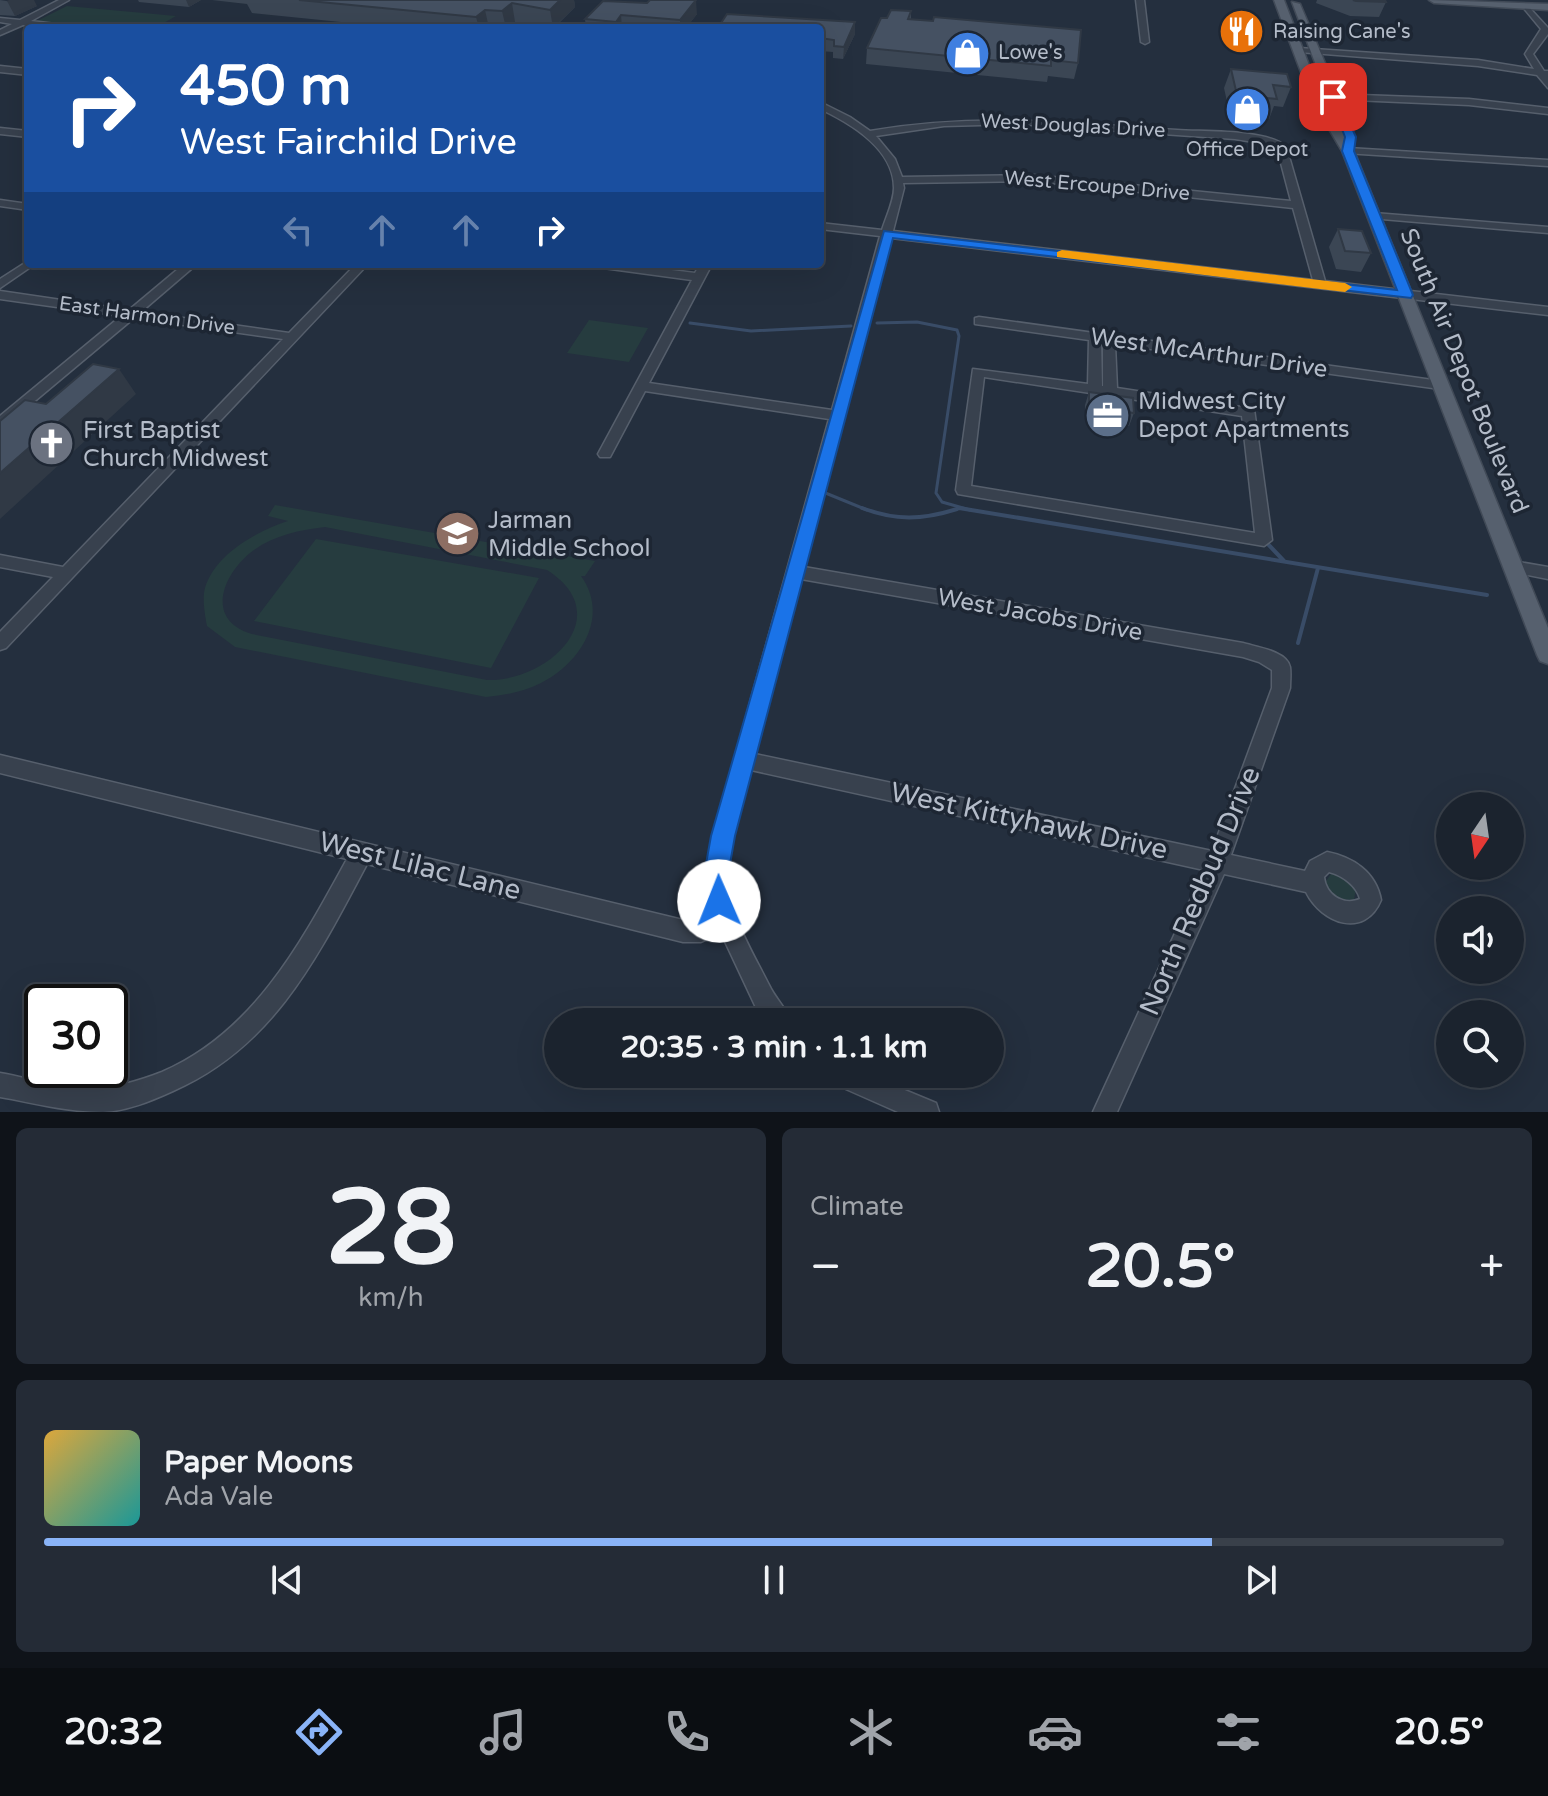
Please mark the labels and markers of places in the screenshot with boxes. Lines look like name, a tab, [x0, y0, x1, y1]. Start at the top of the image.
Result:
restaurant icon: Raising Cane's	[1218, 8, 1266, 56]
place label: Raising Cane's	[1273, 20, 1411, 44]
shop icon: Lowe's	[943, 29, 991, 77]
place label: Lowe's	[998, 41, 1063, 65]
pin	[1299, 63, 1367, 131]
shop icon: Office Depot	[1223, 86, 1271, 134]
place label: Office Depot	[1186, 138, 1308, 162]
place label: Midwest City Depot Apartments	[1138, 387, 1350, 444]
office icon: Midwest City Depot Apartments	[1083, 391, 1131, 439]
place label: First Baptist Church Midwest	[83, 416, 268, 473]
church icon: First Baptist Church Midwest	[28, 420, 76, 468]
place label: Jarman Middle School	[488, 506, 650, 563]
school or university icon: Jarman Middle School	[433, 510, 481, 558]

